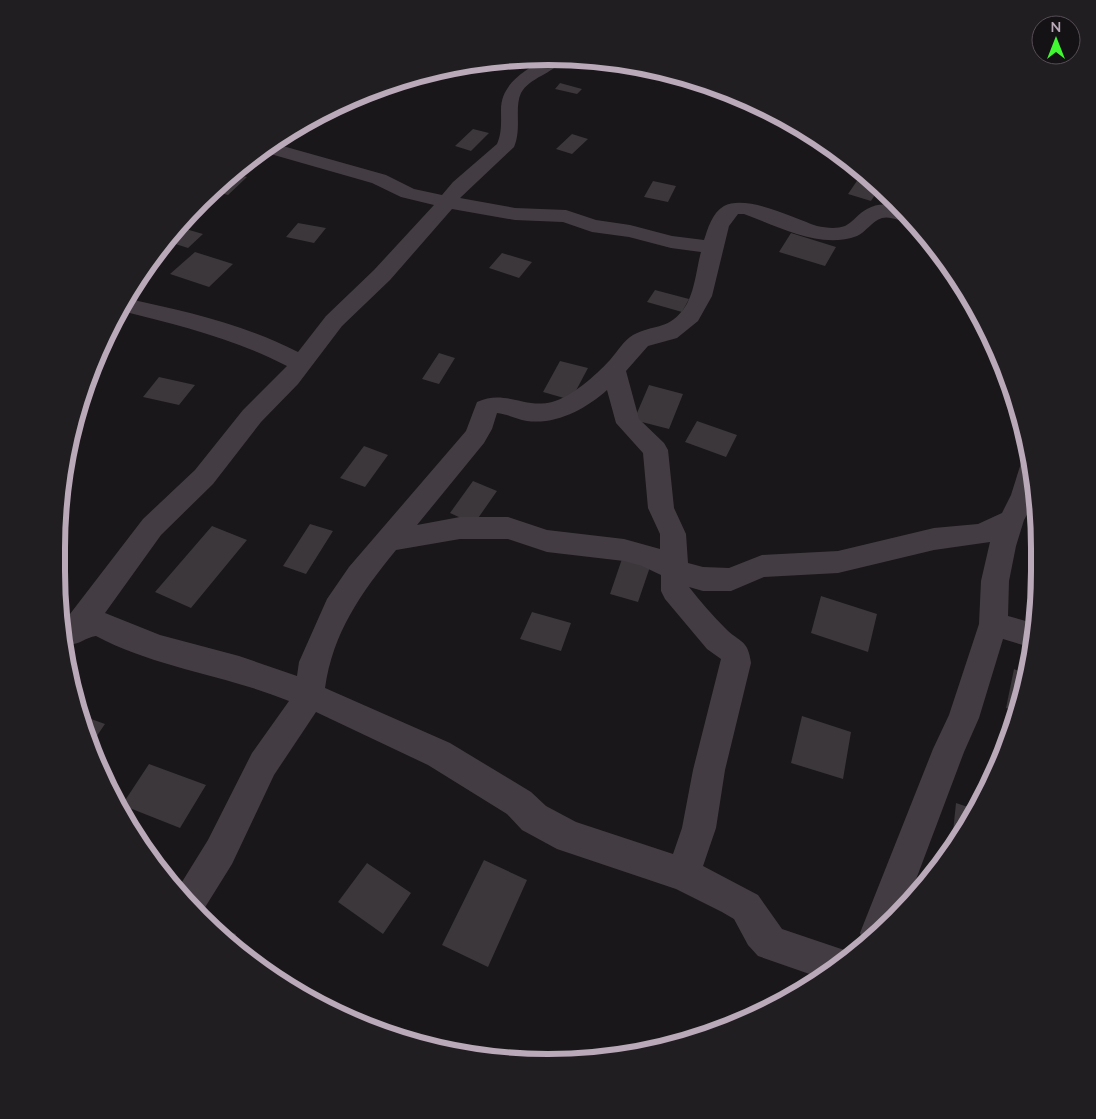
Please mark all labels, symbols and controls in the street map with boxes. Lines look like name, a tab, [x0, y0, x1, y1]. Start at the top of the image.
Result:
north arrow	[1031, 15, 1081, 65]
text: N	[1051, 18, 1061, 35]

